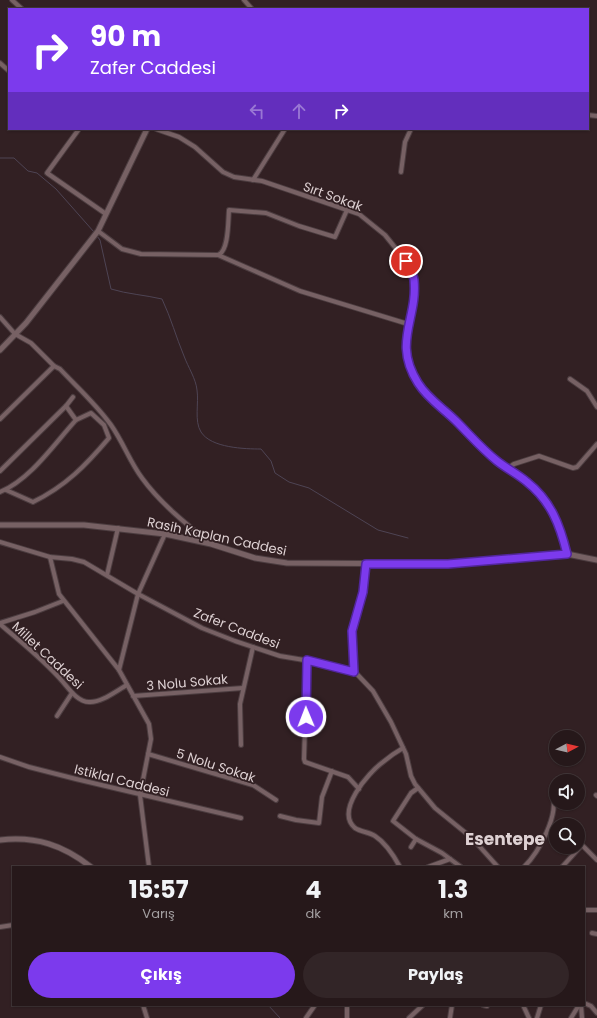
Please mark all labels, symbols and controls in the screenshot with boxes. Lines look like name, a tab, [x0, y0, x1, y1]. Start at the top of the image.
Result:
text: 90 m	[90, 17, 161, 56]
icon: right	[24, 24, 76, 76]
text: Zafer Caddesi	[90, 55, 216, 80]
icon: left	[246, 100, 268, 122]
icon: ahead	[288, 100, 310, 122]
icon: right	[330, 100, 352, 122]
street label: Sırt Sokak	[300, 177, 365, 216]
pin	[389, 244, 423, 278]
icon: arrive	[395, 250, 417, 272]
street label: Rasih Kaplan Caddesi	[145, 512, 288, 561]
street label: Zafer Caddesi	[191, 603, 283, 654]
street label: Millet Caddesi	[8, 617, 88, 694]
street label: 3 Nolu Sokak	[146, 669, 229, 696]
position arrow	[285, 696, 327, 738]
north arrow	[549, 730, 585, 766]
map controls	[549, 730, 585, 854]
street label: 5 Nolu Sokak	[174, 744, 258, 787]
street label: Istiklal Caddesi	[72, 759, 172, 802]
button: sound	[549, 774, 585, 810]
button: search	[549, 818, 585, 854]
district label: Esentepe	[465, 827, 545, 851]
text: 15:57	[129, 873, 189, 906]
text: 4	[305, 873, 321, 906]
text: 1.3	[438, 873, 468, 906]
text: Varış	[142, 904, 175, 923]
text: dk	[306, 904, 321, 923]
text: km	[443, 904, 463, 923]
button: Çıkış	[28, 952, 295, 998]
button: Paylaş	[303, 952, 569, 998]

